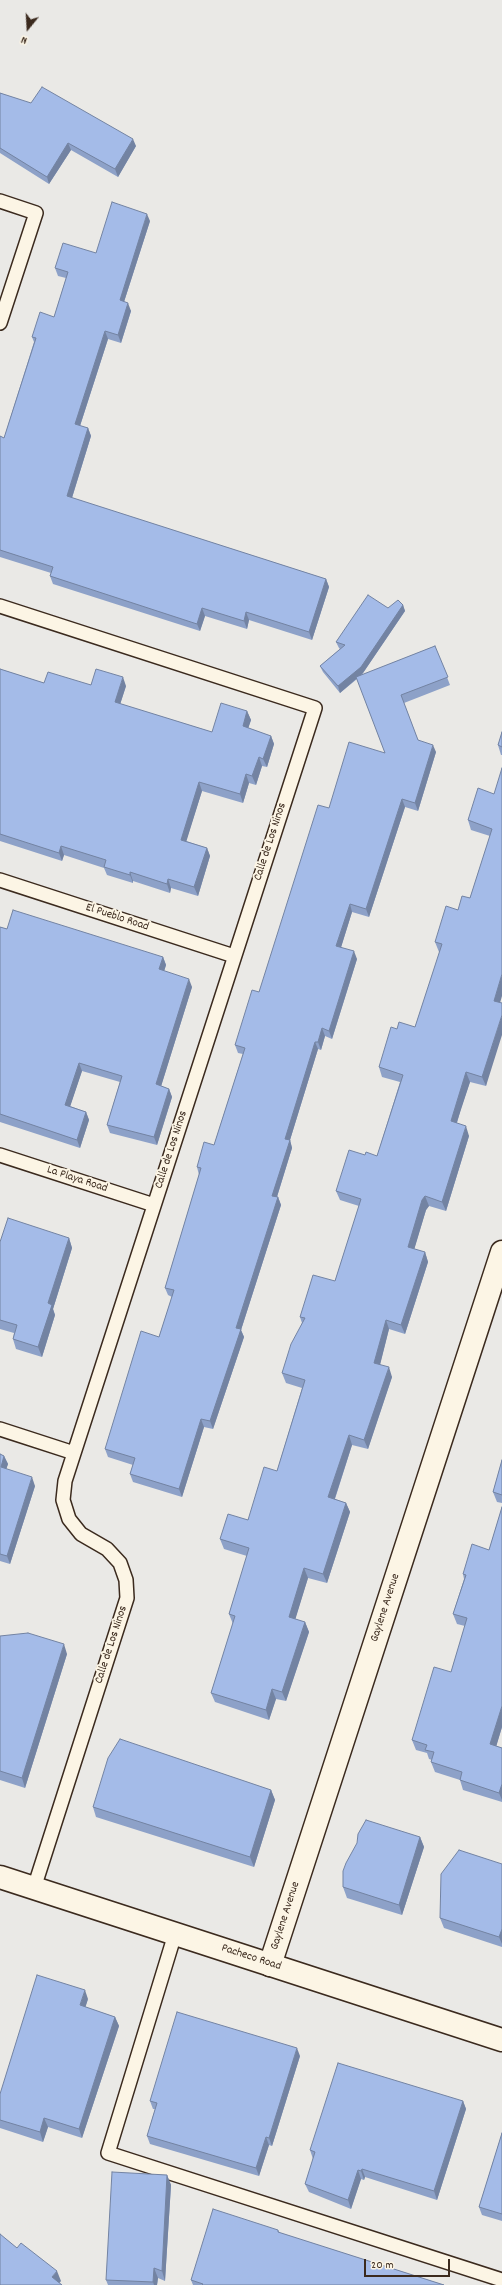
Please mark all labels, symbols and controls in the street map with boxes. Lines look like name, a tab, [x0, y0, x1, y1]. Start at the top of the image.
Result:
north arrow	[8, 8, 48, 48]
text: N	[19, 31, 29, 48]
street label: Calle de Los Ninos	[252, 801, 290, 883]
street label: El Pueblo Road	[84, 901, 150, 935]
street label: Calle de Los Ninos	[153, 1109, 191, 1191]
street label: La Playa Road	[45, 1163, 109, 1197]
street label: Gaylene Avenue	[368, 1572, 404, 1644]
street label: Calle de Los Ninos	[93, 1604, 131, 1686]
street label: Gaylene Avenue	[268, 1880, 304, 1952]
street label: Pacheco Road	[219, 1942, 283, 1974]
scale bar	[366, 2251, 452, 2277]
text: 20 m	[371, 2257, 394, 2274]

